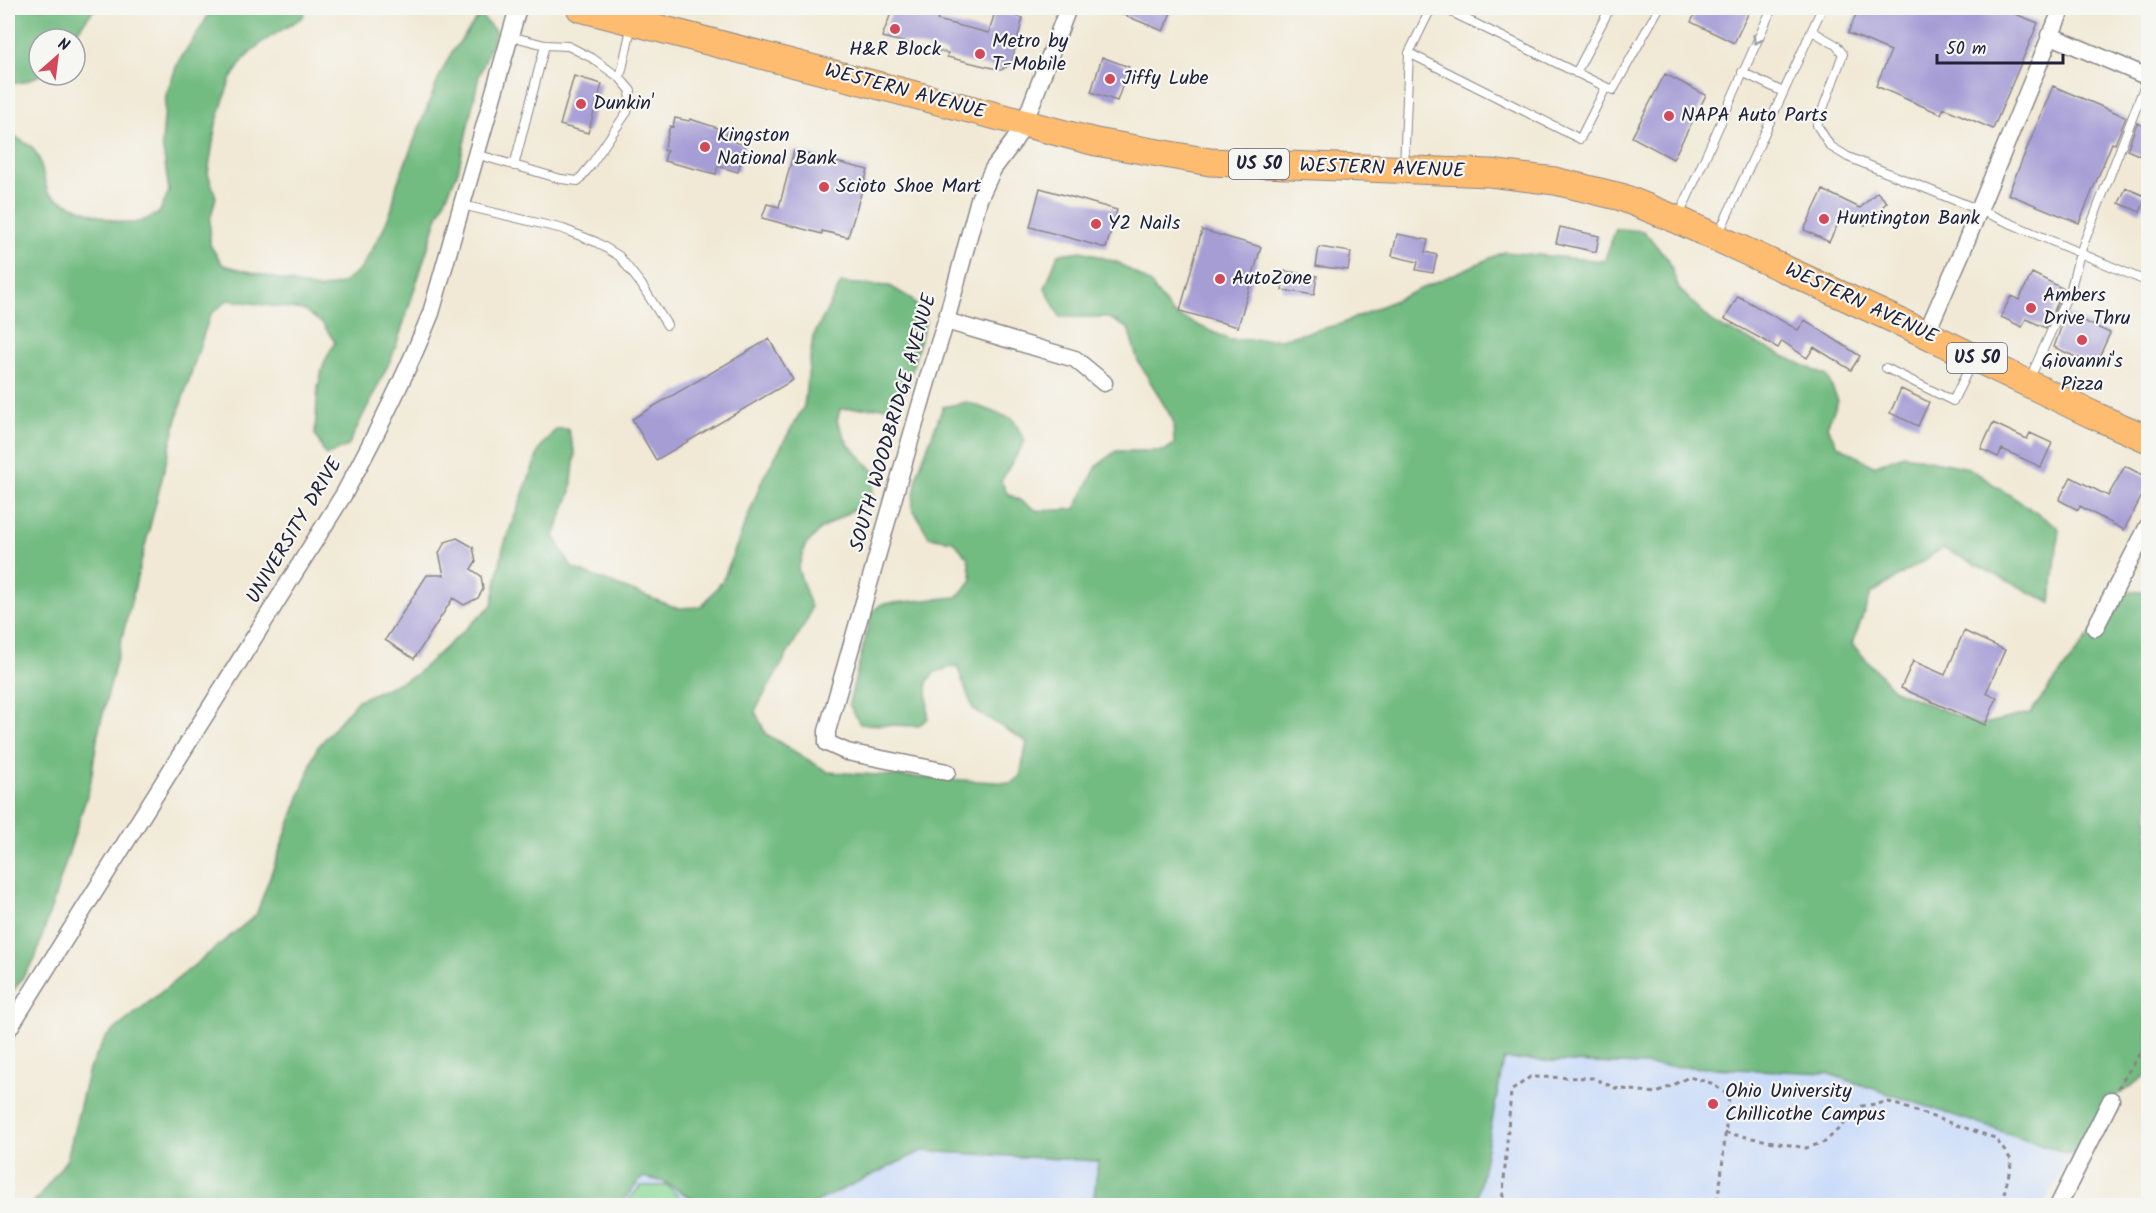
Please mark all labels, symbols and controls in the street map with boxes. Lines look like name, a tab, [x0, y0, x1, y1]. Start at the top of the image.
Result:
marker: H&R Block	[888, 22, 902, 36]
place label: Metro by T-Mobile	[992, 26, 1069, 81]
north arrow	[27, 27, 87, 87]
scale bar	[1937, 27, 2063, 65]
text: N	[53, 32, 74, 58]
one-way arrow	[1752, 33, 1764, 44]
place label: H&R Block	[849, 34, 942, 66]
text: 50 m	[1946, 35, 1986, 64]
marker: Metro by T-Mobile	[973, 47, 987, 61]
street label: WESTERN AVENUE	[821, 55, 990, 129]
place label: Jiffy Lube	[1122, 63, 1209, 95]
marker: Jiffy Lube	[1103, 72, 1117, 86]
place label: Dunkin'	[593, 88, 655, 120]
marker: Dunkin'	[574, 97, 588, 111]
place label: NAPA Auto Parts	[1681, 100, 1828, 132]
marker: NAPA Auto Parts	[1662, 109, 1676, 123]
place label: Kingston National Bank	[717, 120, 837, 175]
marker: Kingston National Bank	[698, 140, 712, 154]
road number: US 50	[1229, 149, 1289, 179]
street label: WESTERN AVENUE	[1299, 150, 1466, 188]
place label: Scioto Shoe Mart	[836, 171, 981, 203]
marker: Scioto Shoe Mart	[817, 180, 831, 194]
place label: Huntington Bank	[1836, 203, 1981, 235]
place label: Y2 Nails	[1108, 208, 1181, 240]
marker: Huntington Bank	[1817, 212, 1831, 226]
marker: Y2 Nails	[1089, 217, 1103, 231]
street label: WESTERN AVENUE	[1779, 255, 1944, 354]
place label: AutoZone	[1232, 263, 1312, 295]
marker: AutoZone	[1213, 272, 1227, 286]
place label: Ambers Drive Thru	[2043, 280, 2131, 335]
street label: SOUTH WOODBRIDGE AVENUE	[842, 289, 947, 556]
marker: Ambers Drive Thru	[2024, 301, 2038, 315]
marker: Giovanni's Pizza	[2075, 333, 2089, 347]
road number: US 50	[1947, 343, 2007, 373]
place label: Giovanni's Pizza	[2041, 346, 2123, 401]
street label: UNIVERSITY DRIVE	[239, 451, 352, 610]
place label: Ohio University Chillicothe Campus	[1725, 1076, 1886, 1131]
marker: Ohio University Chillicothe Campus	[1706, 1097, 1720, 1111]

